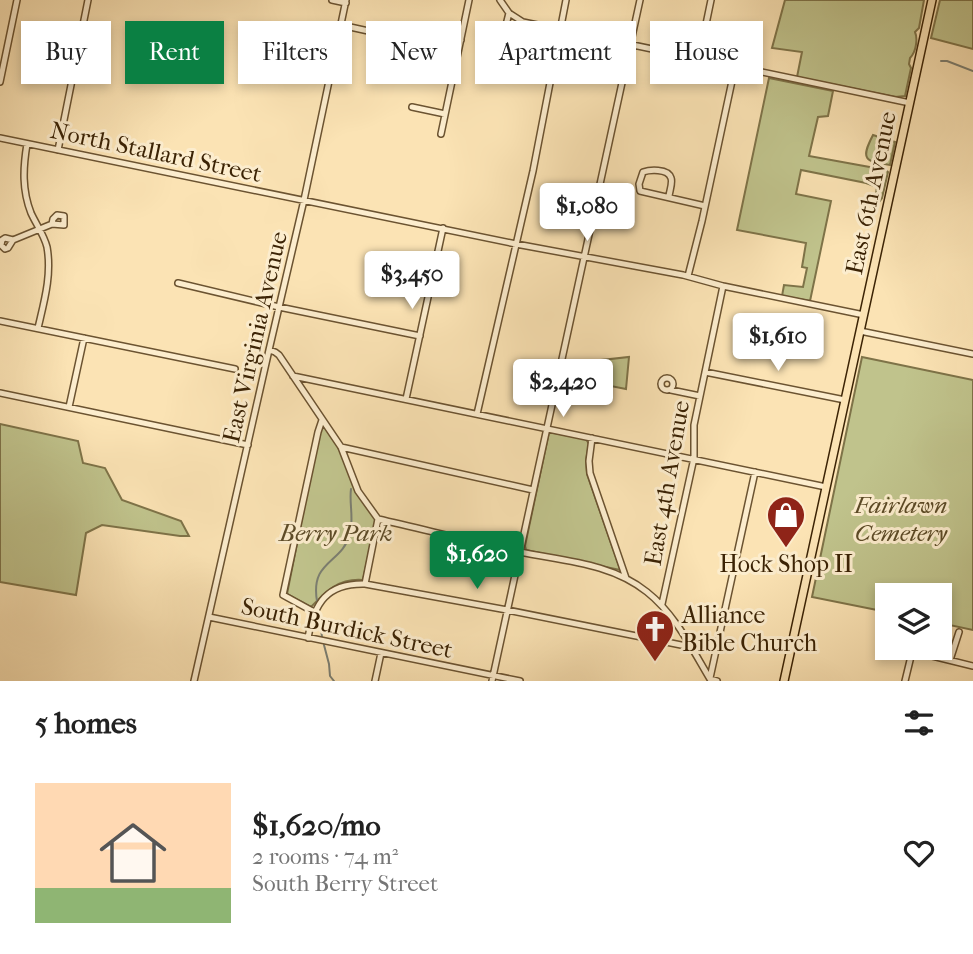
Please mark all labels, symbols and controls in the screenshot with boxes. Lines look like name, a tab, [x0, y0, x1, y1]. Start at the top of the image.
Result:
chip: Buy	[21, 21, 111, 84]
chip: Rent	[125, 21, 224, 84]
chip: Filters	[238, 21, 352, 84]
chip: New	[366, 21, 461, 84]
chip: Apartment	[475, 21, 636, 84]
chip: House	[650, 21, 763, 84]
street label: East 6th Avenue	[840, 109, 902, 277]
street label: North Stallard Street	[48, 116, 265, 188]
pin: $1,080	[530, 184, 644, 243]
text: $1,080	[556, 192, 618, 219]
street label: East Virginia Avenue	[217, 229, 293, 445]
pin: $3,450	[355, 252, 469, 311]
text: $3,450	[380, 260, 444, 287]
pin: $1,610	[721, 314, 835, 373]
text: $1,610	[749, 322, 807, 349]
pin: $2,420	[506, 360, 620, 419]
text: $2,420	[529, 368, 597, 395]
street label: East 4th Avenue	[639, 398, 695, 568]
park label: Fairlawn Cemetery	[853, 491, 948, 547]
shop icon: Hock Shop II	[765, 494, 807, 549]
park label: Berry Park	[277, 519, 393, 547]
pin: $1,620	[420, 532, 534, 591]
text: $1,620	[446, 540, 508, 567]
place label: Hock Shop II	[719, 550, 853, 578]
map controls	[875, 583, 952, 660]
button: layers	[875, 583, 952, 660]
street label: South Burdick Street	[239, 592, 456, 664]
place label: Alliance Bible Church	[681, 601, 818, 657]
church icon: Alliance Bible Church	[634, 608, 676, 663]
icon: filters	[900, 704, 938, 742]
text: 5 homes	[35, 706, 137, 741]
text: $1,620/mo	[252, 808, 381, 843]
icon: home	[91, 811, 175, 895]
icon: heart	[900, 834, 938, 872]
text: 2 rooms · 74 m²	[252, 843, 398, 870]
text: South Berry Street	[252, 870, 438, 897]

